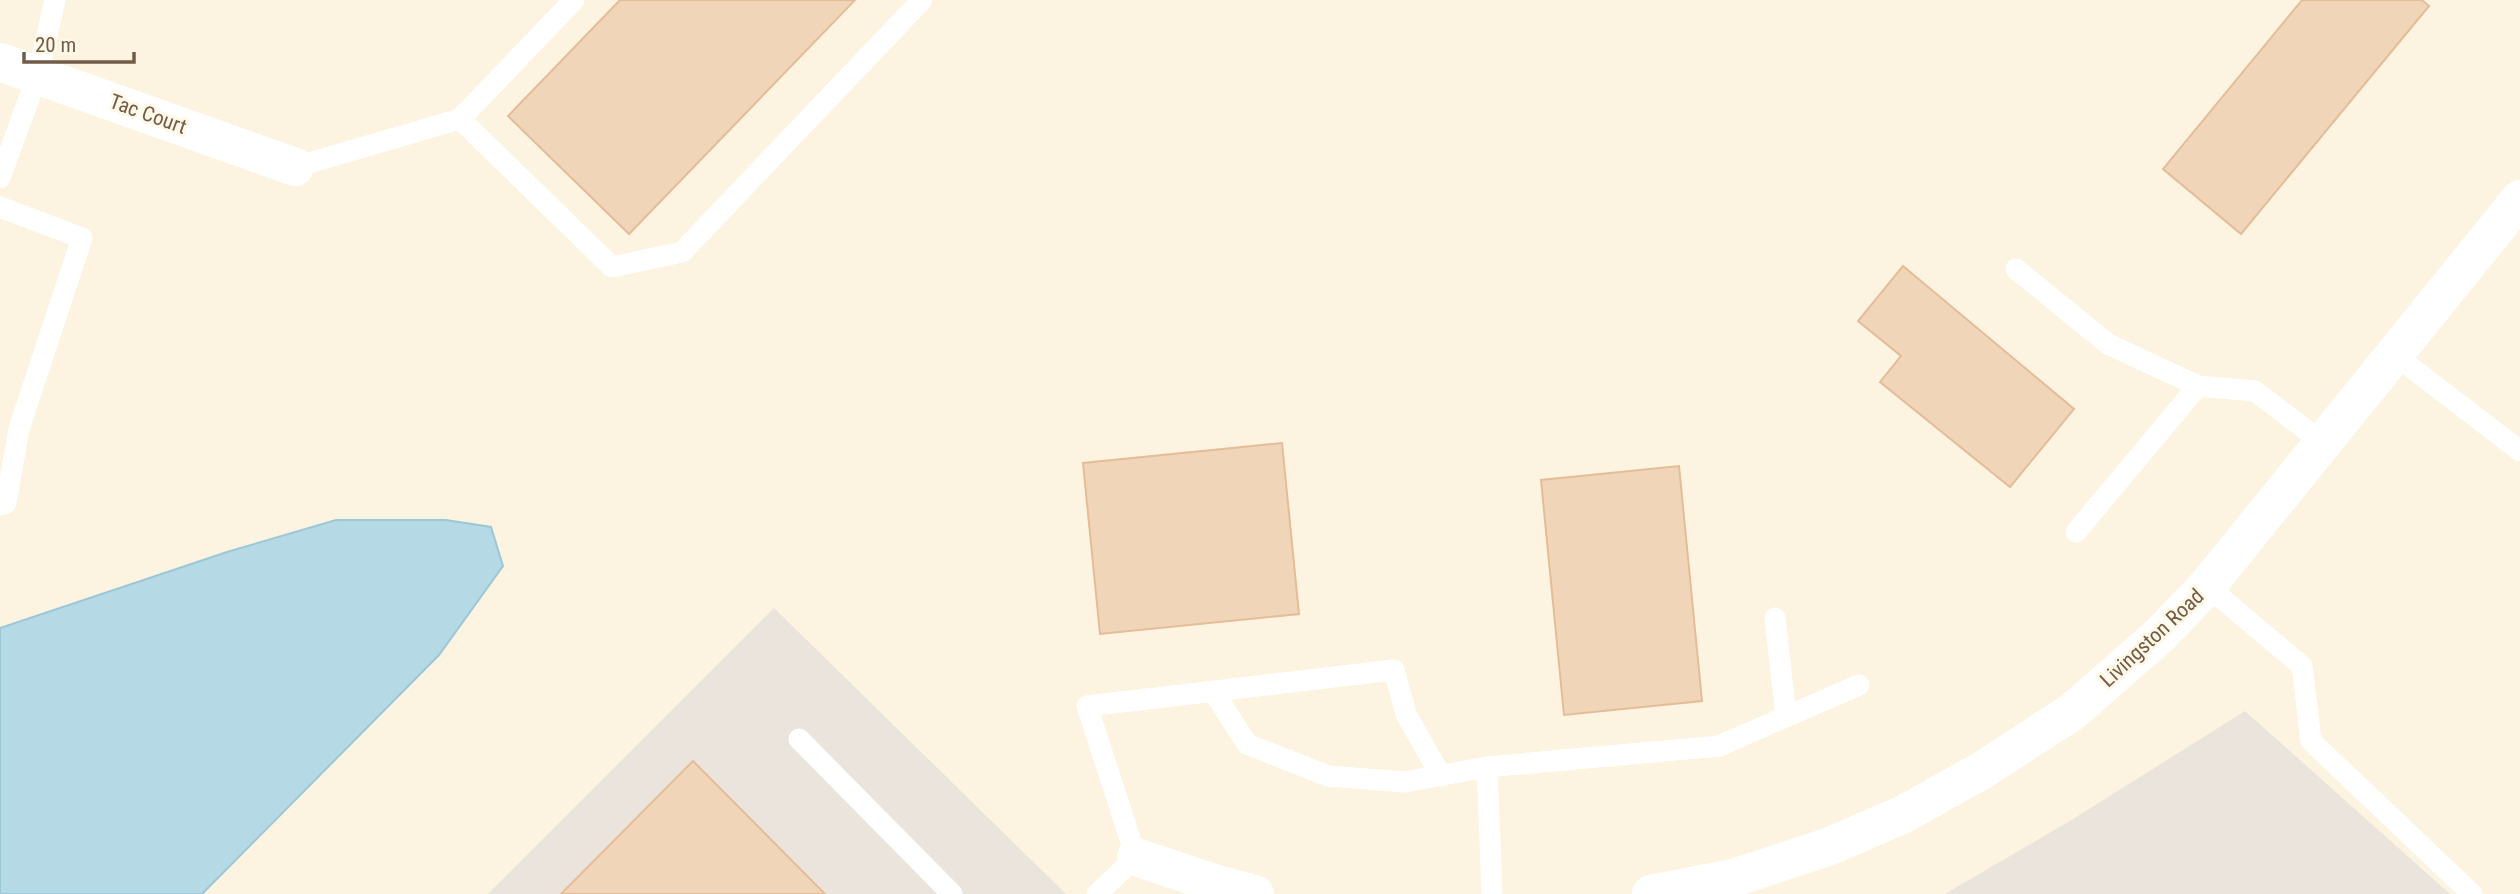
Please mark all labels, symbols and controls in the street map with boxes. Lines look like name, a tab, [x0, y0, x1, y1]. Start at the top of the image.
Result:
scale bar	[24, 21, 135, 65]
text: 20 m	[35, 33, 76, 57]
street label: Tac Court	[106, 89, 190, 139]
street label: Livingston Road	[2095, 584, 2209, 692]

